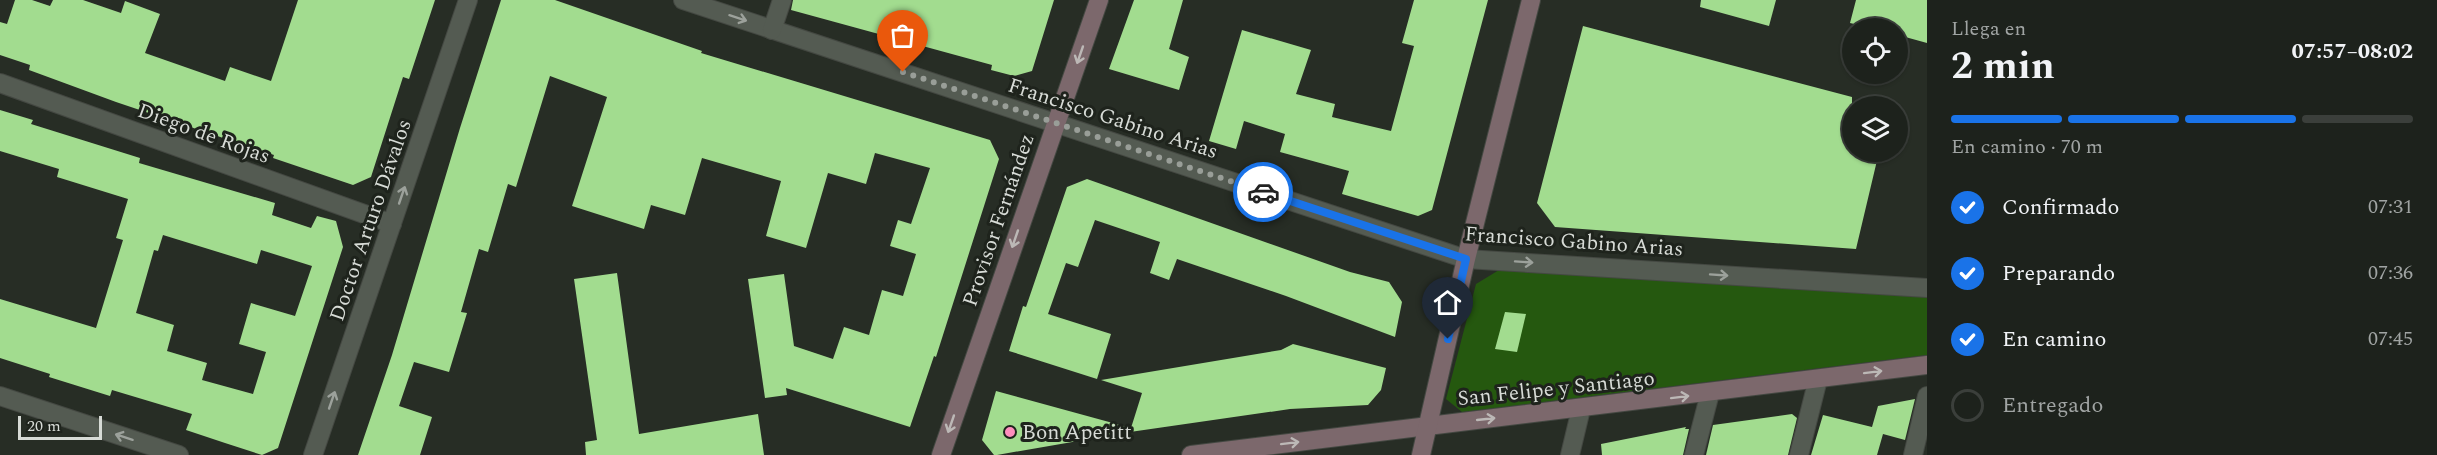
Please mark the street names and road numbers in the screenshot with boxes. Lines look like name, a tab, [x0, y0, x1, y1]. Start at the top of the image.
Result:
street label: Francisco Gabino Arias	[1004, 70, 1222, 168]
street label: Diego de Rojas	[133, 95, 275, 173]
street label: Doctor Arturo Dávalos	[321, 115, 421, 326]
street label: Provisor Fernández	[954, 130, 1044, 311]
street label: Francisco Gabino Arias	[1464, 218, 1684, 266]
street label: San Felipe y Santiago	[1456, 363, 1656, 415]

